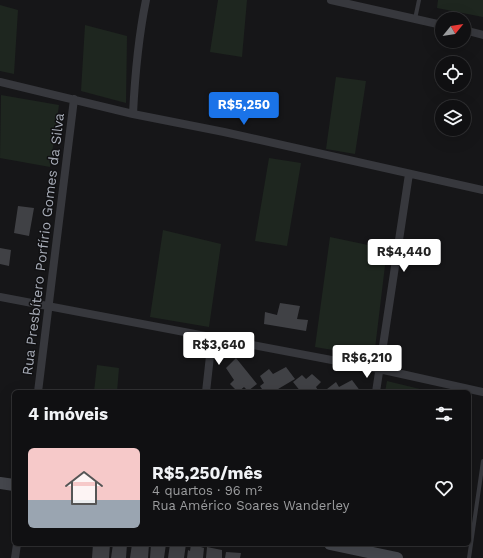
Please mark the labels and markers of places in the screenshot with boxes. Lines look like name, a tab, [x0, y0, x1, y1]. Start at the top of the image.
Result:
pin: R$5,250	[207, 92, 281, 126]
pin: R$4,440	[367, 239, 441, 273]
pin: R$3,640	[182, 332, 256, 366]
pin: R$6,210	[330, 345, 404, 379]

